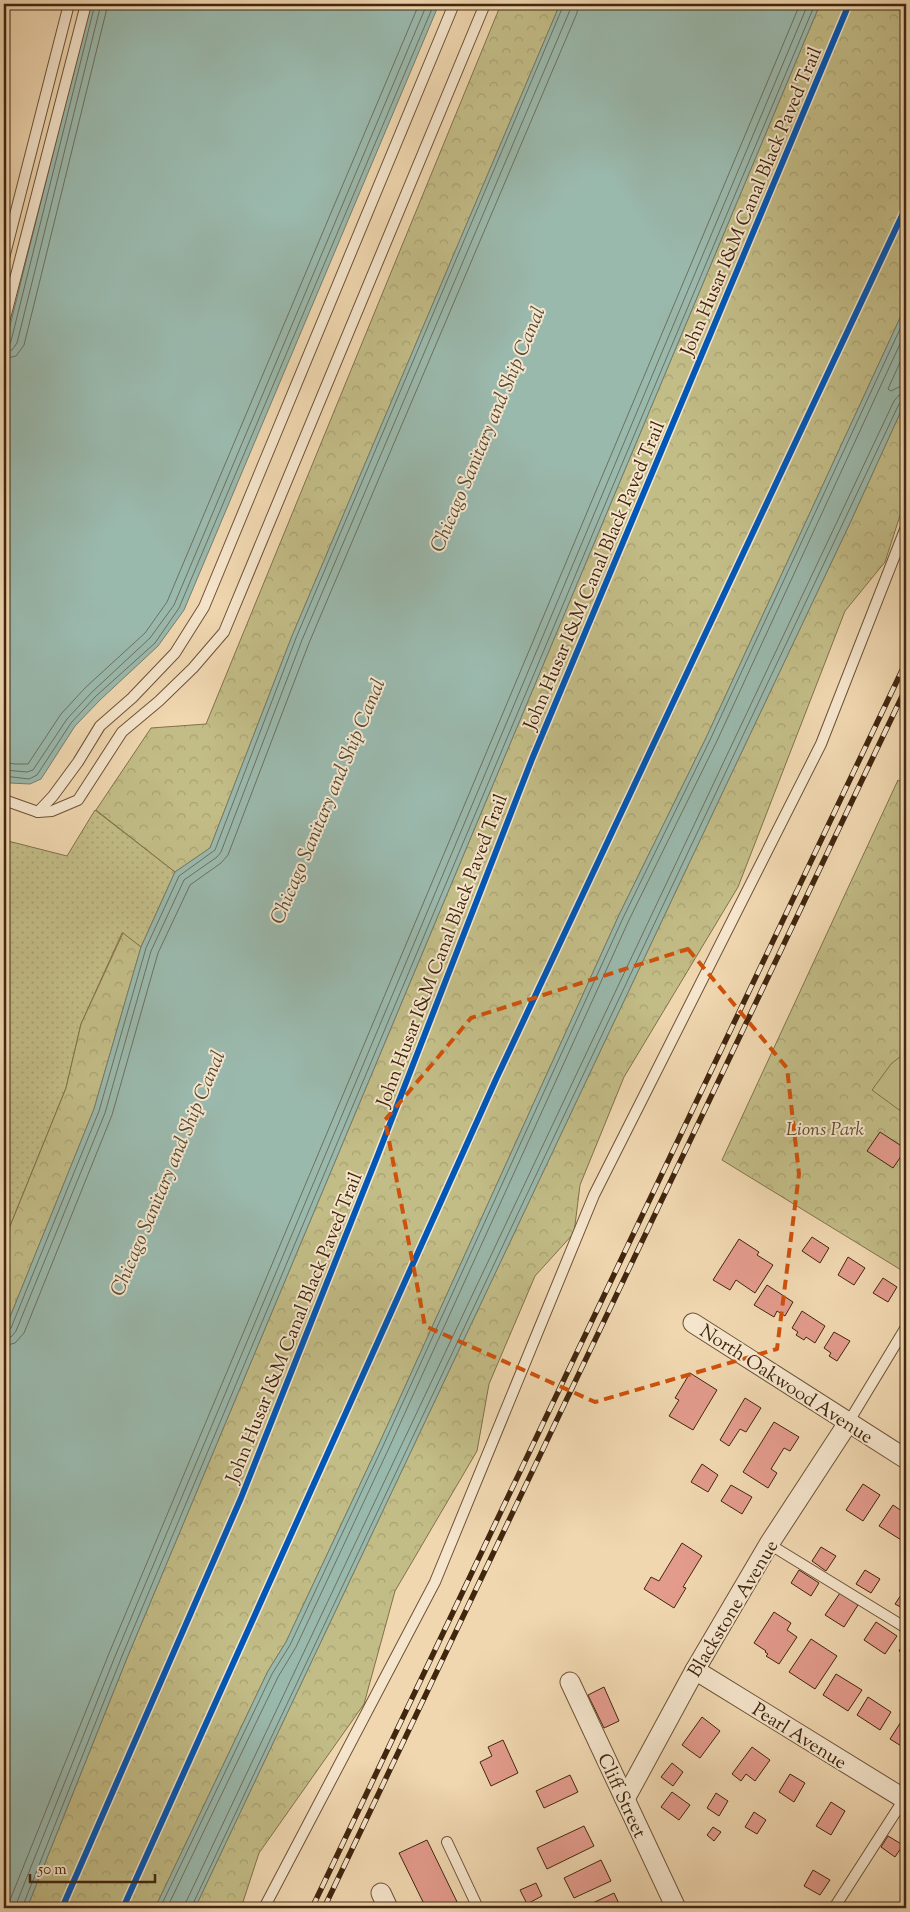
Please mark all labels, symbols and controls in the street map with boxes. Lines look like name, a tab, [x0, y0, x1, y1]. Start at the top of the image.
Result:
street label: John Husar I&M Canal Black Paved Trail	[674, 43, 830, 361]
water label: Chicago Sanitary and Ship Canal	[424, 303, 554, 557]
street label: John Husar I&M Canal Black Paved Trail	[517, 417, 673, 735]
water label: Chicago Sanitary and Ship Canal	[264, 675, 394, 929]
street label: John Husar I&M Canal Black Paved Trail	[371, 791, 516, 1112]
water label: Chicago Sanitary and Ship Canal	[104, 1047, 234, 1301]
park label: Lions Park	[786, 1117, 865, 1144]
street label: John Husar I&M Canal Black Paved Trail	[220, 1168, 370, 1488]
street label: North Oakwood Avenue	[694, 1319, 878, 1451]
street label: Blackstone Avenue	[682, 1535, 786, 1683]
street label: Pearl Avenue	[746, 1697, 851, 1777]
street label: Cliff Street	[589, 1749, 652, 1843]
scale bar	[30, 1852, 155, 1884]
text: 50 m	[37, 1860, 67, 1881]

